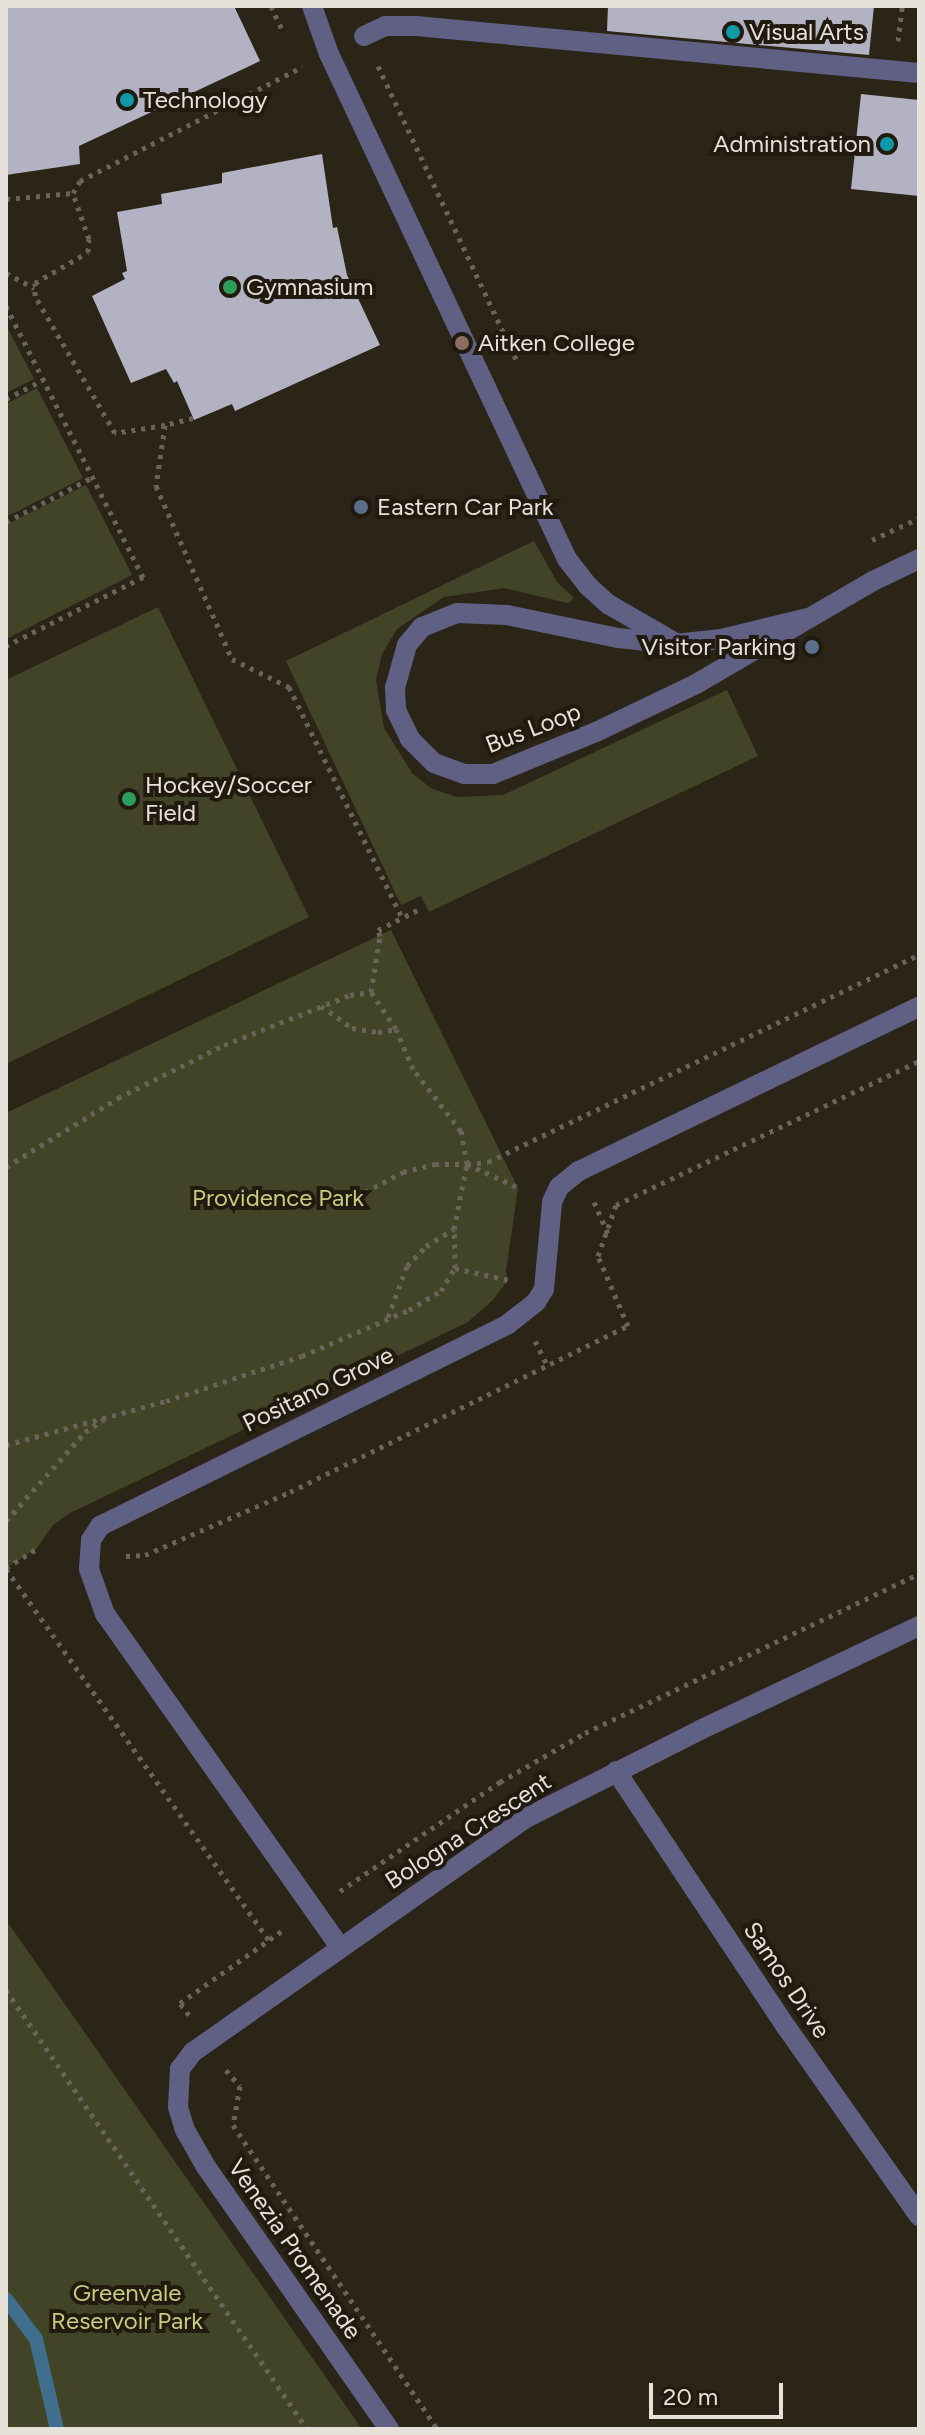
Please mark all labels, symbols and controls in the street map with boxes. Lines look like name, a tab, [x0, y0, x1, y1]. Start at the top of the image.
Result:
place label: Visual Arts	[749, 18, 864, 46]
marker: Visual Arts	[724, 23, 742, 41]
place label: Technology	[143, 86, 267, 114]
marker: Technology	[118, 91, 136, 109]
place label: Administration	[713, 130, 871, 158]
marker: Administration	[878, 135, 896, 153]
place label: Gymnasium	[246, 273, 373, 301]
marker: Gymnasium	[221, 278, 239, 296]
place label: Aitken College	[478, 329, 635, 357]
marker: Aitken College	[453, 334, 471, 352]
place label: Eastern Car Park	[377, 493, 553, 521]
marker: Eastern Car Park	[352, 498, 370, 516]
place label: Visitor Parking	[641, 633, 796, 661]
marker: Visitor Parking	[803, 638, 821, 656]
street label: Bus Loop	[481, 697, 585, 759]
place label: Hockey/Soccer Field	[145, 771, 312, 827]
marker: Hockey/Soccer Field	[120, 790, 138, 808]
park label: Providence Park	[192, 1184, 364, 1212]
street label: Positano Grove	[238, 1340, 398, 1438]
street label: Bologna Crescent	[380, 1767, 556, 1895]
street label: Samos Drive	[738, 1916, 836, 2044]
street label: Venezia Promenade	[222, 2154, 368, 2344]
park label: Greenvale Reservoir Park	[51, 2279, 203, 2335]
scale bar	[653, 2367, 787, 2417]
text: 20 m	[663, 2382, 718, 2411]

